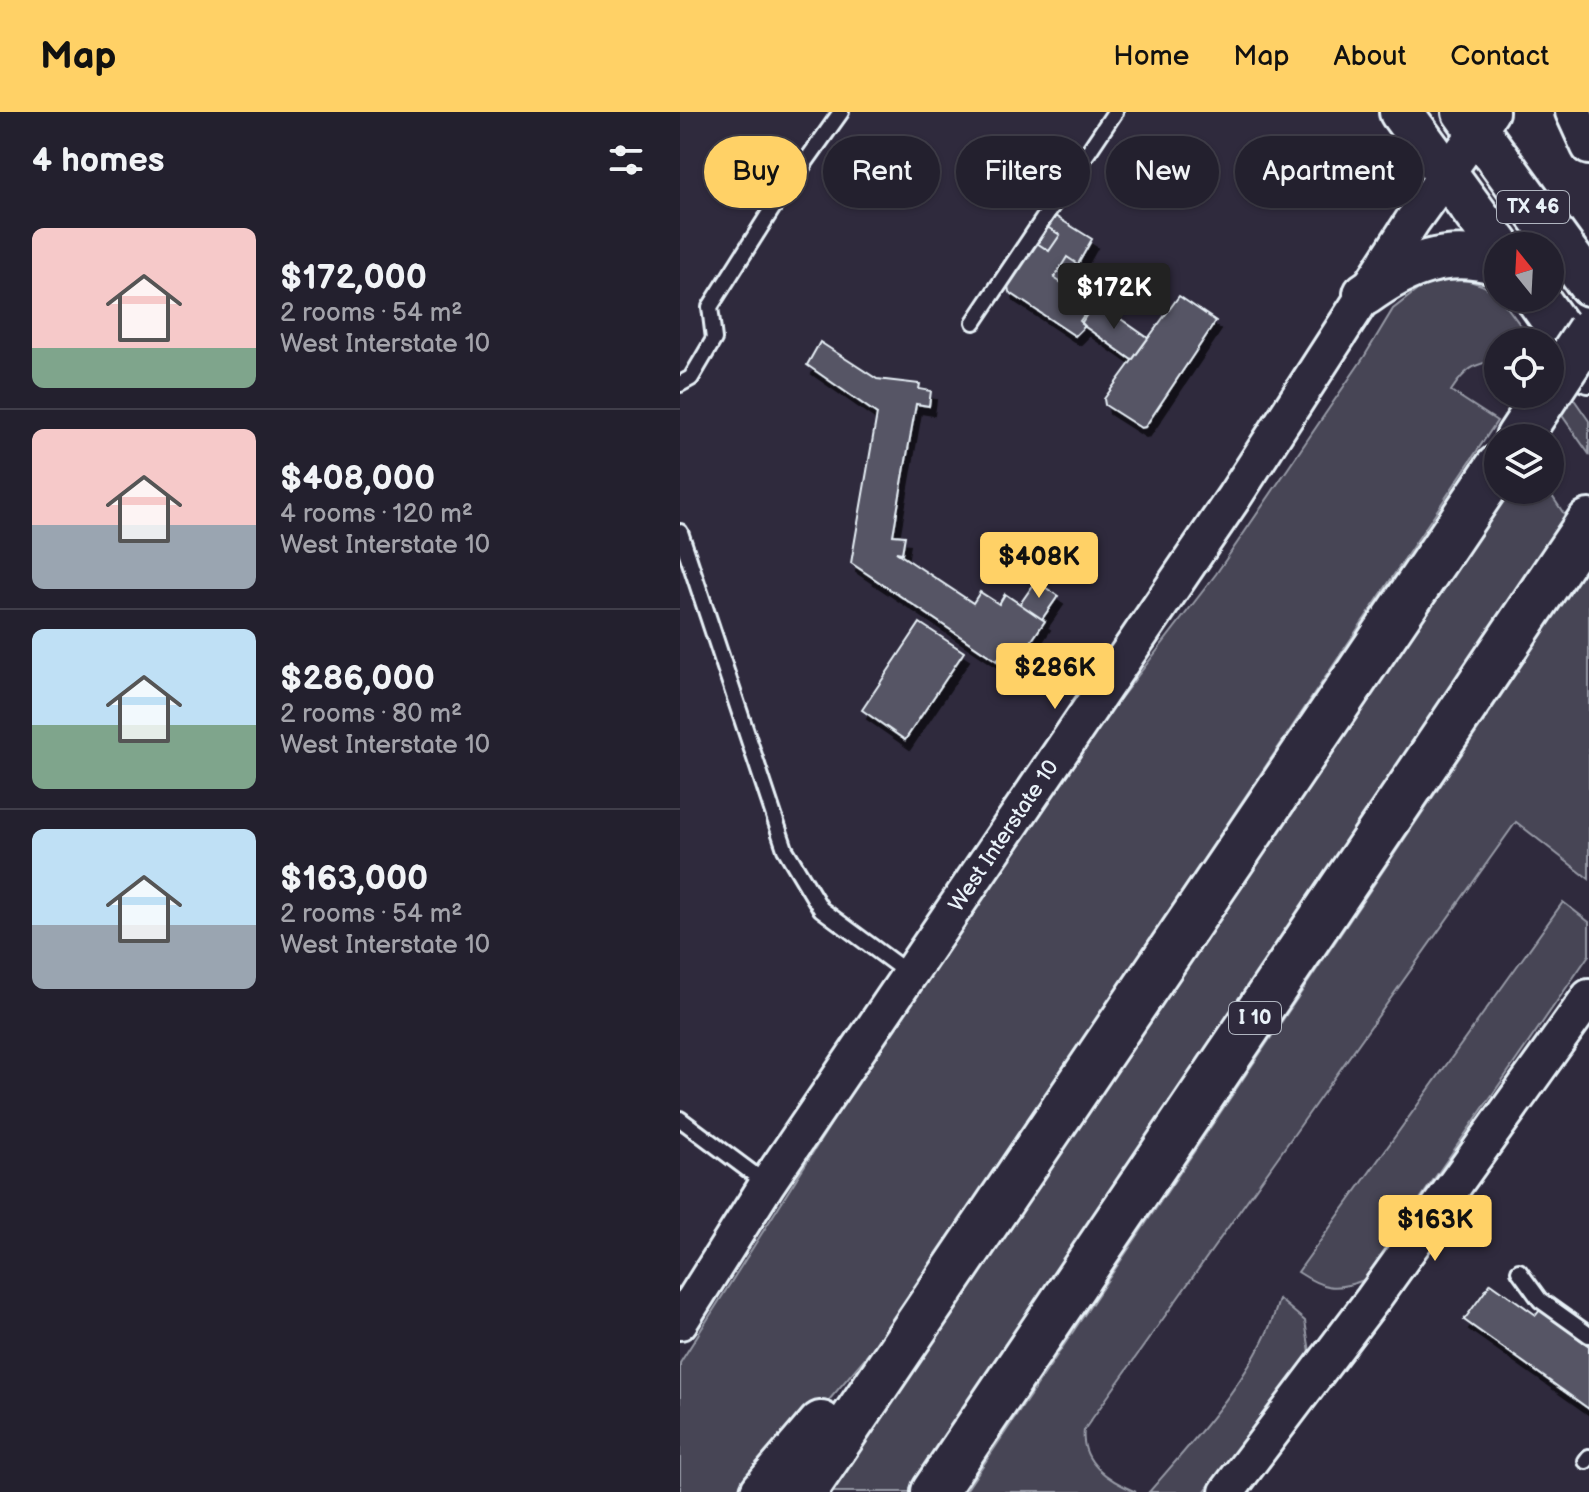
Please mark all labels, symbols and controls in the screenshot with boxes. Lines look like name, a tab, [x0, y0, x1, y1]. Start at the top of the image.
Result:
text: Map	[40, 34, 116, 79]
text: Home	[1113, 40, 1189, 73]
text: Map	[1233, 40, 1290, 73]
text: About	[1334, 40, 1406, 73]
text: Contact	[1450, 40, 1549, 73]
chip: Buy	[704, 136, 807, 208]
chip: Rent	[823, 136, 940, 208]
chip: Filters	[956, 136, 1090, 208]
chip: New	[1106, 136, 1219, 208]
chip: Apartment	[1235, 136, 1423, 208]
icon: filters	[604, 138, 648, 182]
text: 4 homes	[32, 140, 164, 181]
road number: TX 46	[1497, 191, 1569, 223]
north arrow	[1484, 232, 1564, 312]
map controls	[1484, 232, 1564, 504]
text: $172,000	[280, 257, 427, 298]
icon: home	[96, 260, 192, 356]
pin: $172K	[1058, 263, 1170, 331]
text: $172K	[1076, 273, 1152, 304]
text: 2 rooms · 54 m²	[280, 298, 463, 329]
button: locate	[1484, 328, 1564, 408]
text: West Interstate 10	[280, 329, 490, 360]
button: layers	[1484, 424, 1564, 504]
text: $408,000	[280, 458, 435, 499]
icon: home	[96, 461, 192, 557]
text: 4 rooms · 120 m²	[280, 499, 473, 530]
text: West Interstate 10	[280, 530, 490, 561]
pin: $408K	[983, 532, 1095, 600]
text: $408K	[998, 542, 1080, 573]
pin: $286K	[999, 643, 1111, 711]
text: $286K	[1014, 653, 1096, 684]
text: $286,000	[280, 658, 435, 699]
icon: home	[96, 661, 192, 757]
text: 2 rooms · 80 m²	[280, 699, 462, 730]
text: West Interstate 10	[280, 730, 490, 761]
street label: West Interstate 10	[943, 755, 1065, 917]
text: $163,000	[280, 858, 428, 899]
icon: home	[96, 861, 192, 957]
text: 2 rooms · 54 m²	[280, 899, 463, 930]
text: West Interstate 10	[280, 930, 490, 961]
road number: I 10	[1229, 1002, 1281, 1034]
pin: $163K	[1379, 1195, 1491, 1263]
text: $163K	[1397, 1205, 1473, 1236]

